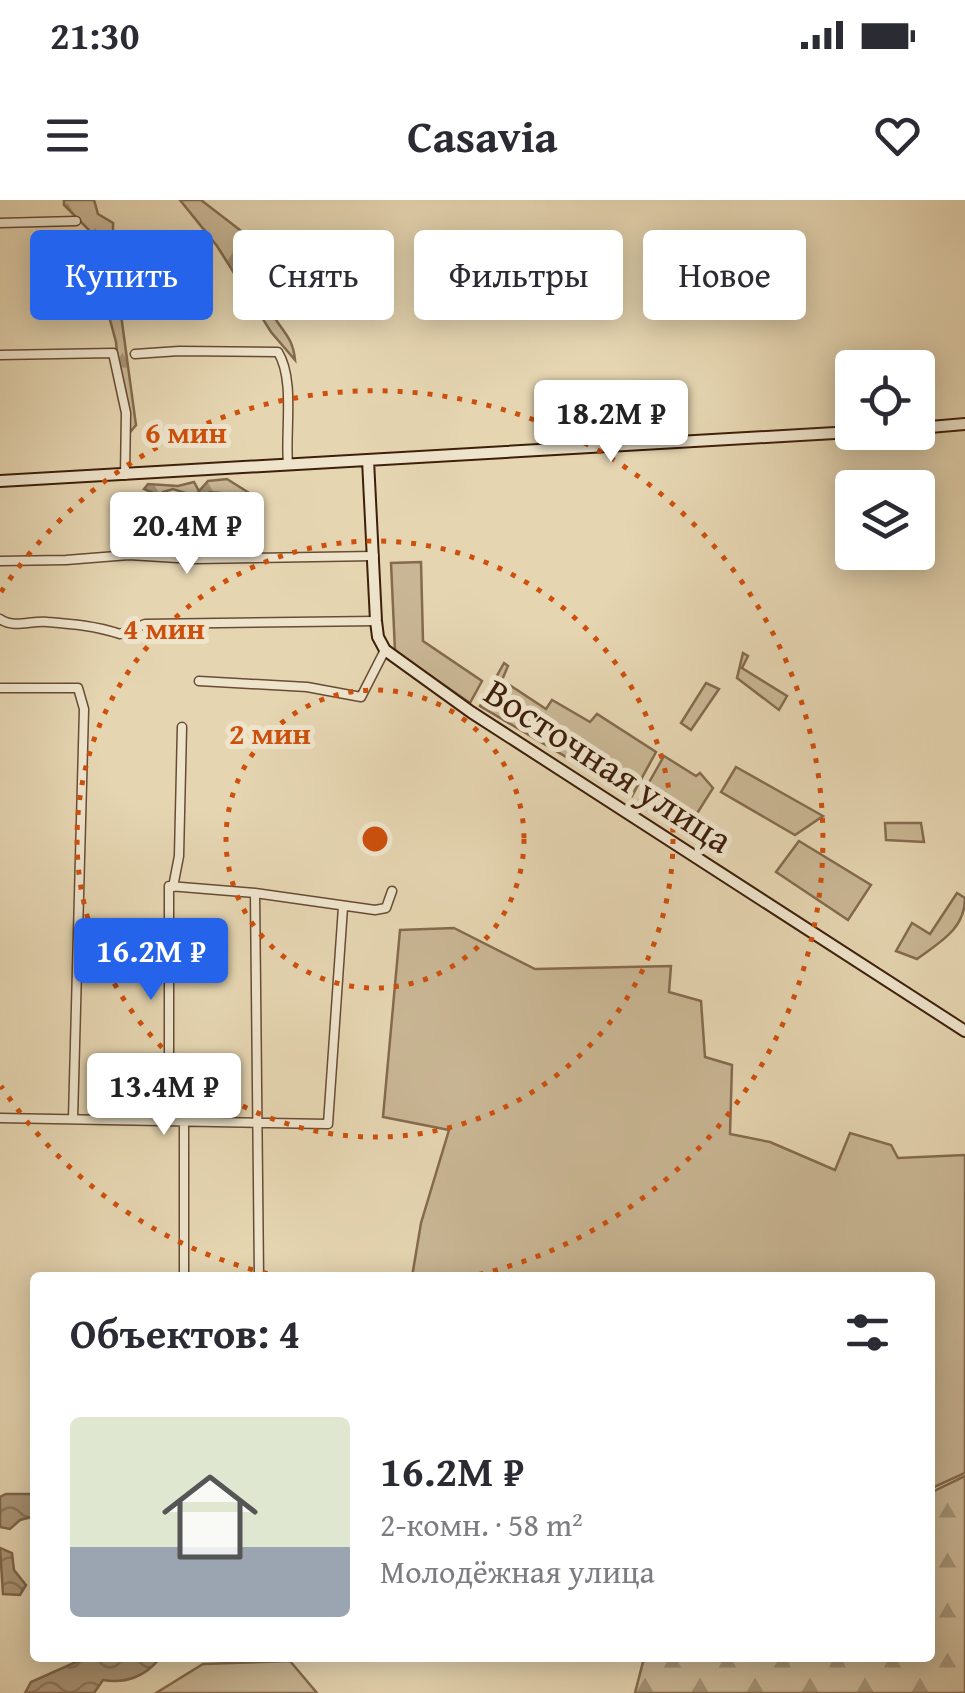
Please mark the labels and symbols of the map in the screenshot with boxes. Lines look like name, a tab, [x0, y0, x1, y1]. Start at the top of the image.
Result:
pin: 18.2M ₽	[519, 380, 703, 465]
text: 6 мин	[145, 410, 227, 454]
pin: 20.4M ₽	[95, 492, 279, 577]
text: 4 мин	[123, 606, 205, 650]
street label: Восточная улица	[474, 664, 744, 866]
text: 2 мин	[229, 711, 311, 755]
centre of rings	[357, 821, 393, 857]
pin: 16.2M ₽	[59, 918, 243, 1003]
pin: 13.4M ₽	[72, 1053, 256, 1138]

